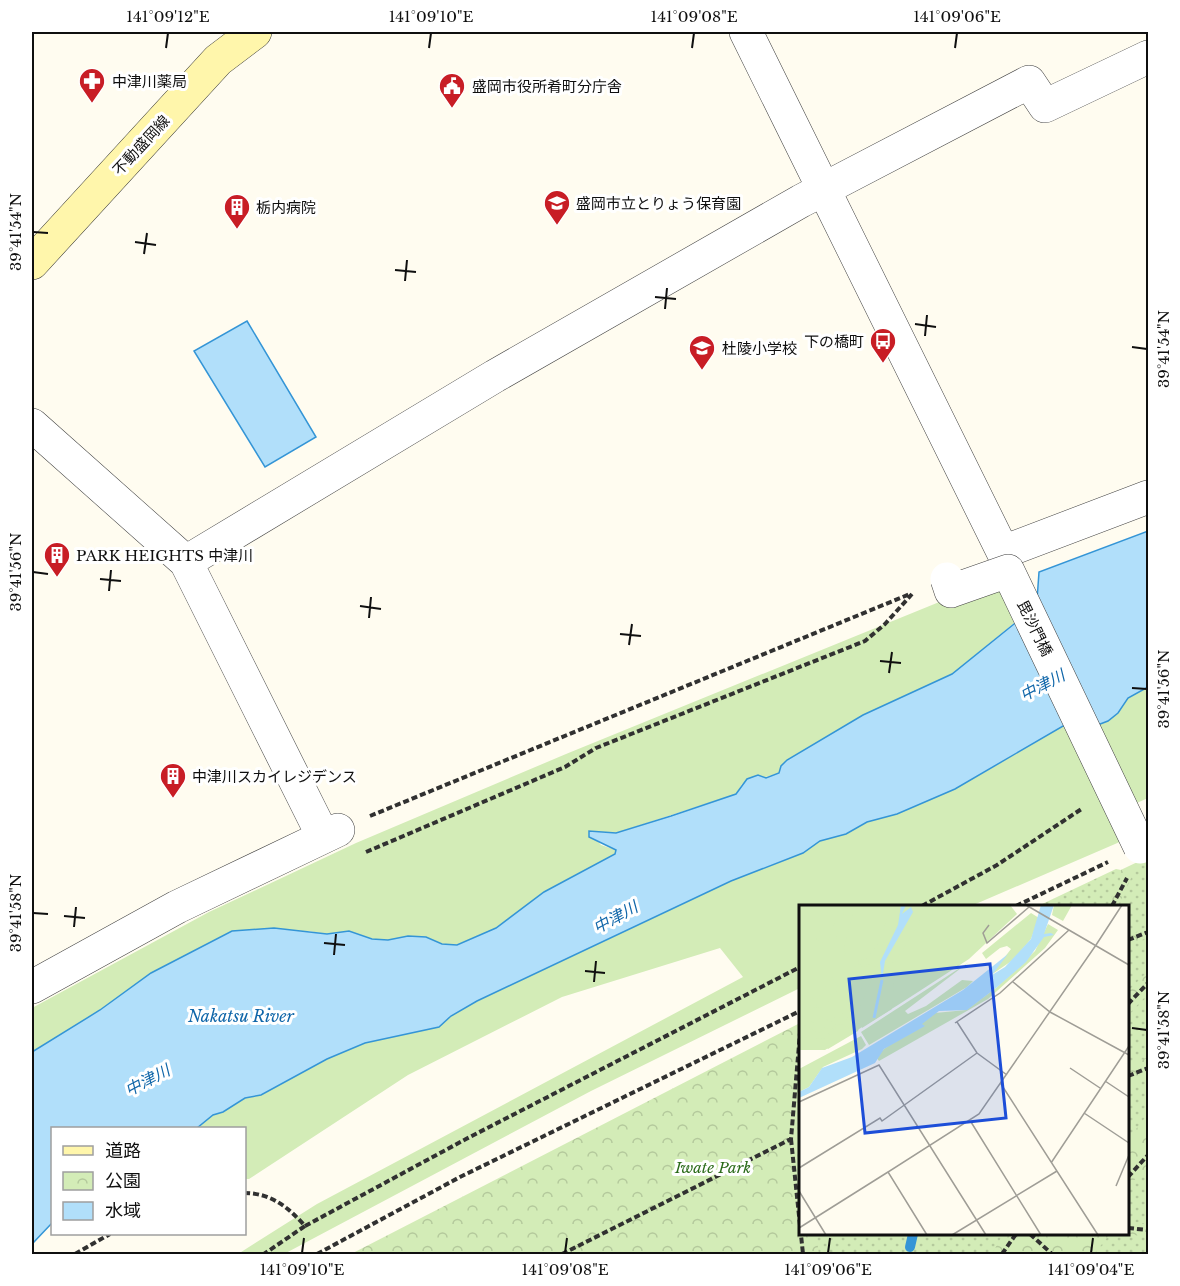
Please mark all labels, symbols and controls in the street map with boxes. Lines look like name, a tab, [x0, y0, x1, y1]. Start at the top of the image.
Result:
text: 141°09'12"E	[126, 7, 210, 26]
text: 141°09'10"E	[389, 7, 473, 26]
text: 141°09'08"E	[650, 7, 738, 26]
text: 141°09'06"E	[913, 7, 1001, 26]
pharmacy icon: 中津川薬局	[77, 66, 107, 104]
public building icon: 盛岡市役所肴町分庁舎	[437, 71, 467, 109]
place label: 中津川薬局	[112, 72, 187, 91]
place label: 盛岡市役所肴町分庁舎	[472, 77, 622, 96]
street label: 不動盛岡線	[108, 111, 174, 179]
school or university icon: 盛岡市立とりょう保育園	[542, 188, 572, 226]
building icon: 栃内病院	[222, 192, 252, 230]
text: 39°41'54"N	[6, 193, 25, 271]
place label: 盛岡市立とりょう保育園	[576, 194, 741, 213]
place label: 栃内病院	[256, 198, 316, 217]
text: 39°41'54"N	[1154, 310, 1173, 388]
bus stop icon: 下の橋町	[868, 326, 898, 364]
place label: 下の橋町	[804, 332, 864, 351]
school or university icon: 杜陵小学校	[687, 333, 717, 371]
place label: 杜陵小学校	[722, 339, 797, 358]
text: 39°41'56"N	[6, 532, 25, 612]
building icon: PARK HEIGHTS 中津川	[42, 540, 72, 578]
place label: PARK HEIGHTS 中津川	[76, 546, 253, 565]
street label: 毘沙門橋	[1013, 597, 1057, 659]
text: 39°41'56"N	[1154, 649, 1173, 729]
water label: 中津川	[1016, 664, 1070, 705]
building icon: 中津川スカイレジデンス	[158, 761, 188, 799]
place label: 中津川スカイレジデンス	[192, 767, 357, 786]
text: 39°41'58"N	[6, 874, 25, 952]
water label: 中津川	[589, 896, 643, 937]
inset map	[799, 905, 1129, 1235]
text: 39°41'58"N	[1154, 991, 1173, 1069]
water label: Nakatsu River	[187, 1006, 295, 1026]
water label: 中津川	[121, 1059, 175, 1100]
legend	[51, 1127, 246, 1235]
text: 道路	[105, 1140, 141, 1162]
park label: Iwate Park	[674, 1158, 751, 1177]
text: 公園	[105, 1170, 141, 1192]
text: 水域	[105, 1200, 141, 1222]
text: 141°09'10"E	[260, 1260, 344, 1279]
text: 141°09'08"E	[521, 1260, 609, 1279]
text: 141°09'06"E	[784, 1260, 872, 1279]
text: 141°09'04"E	[1048, 1260, 1134, 1279]

